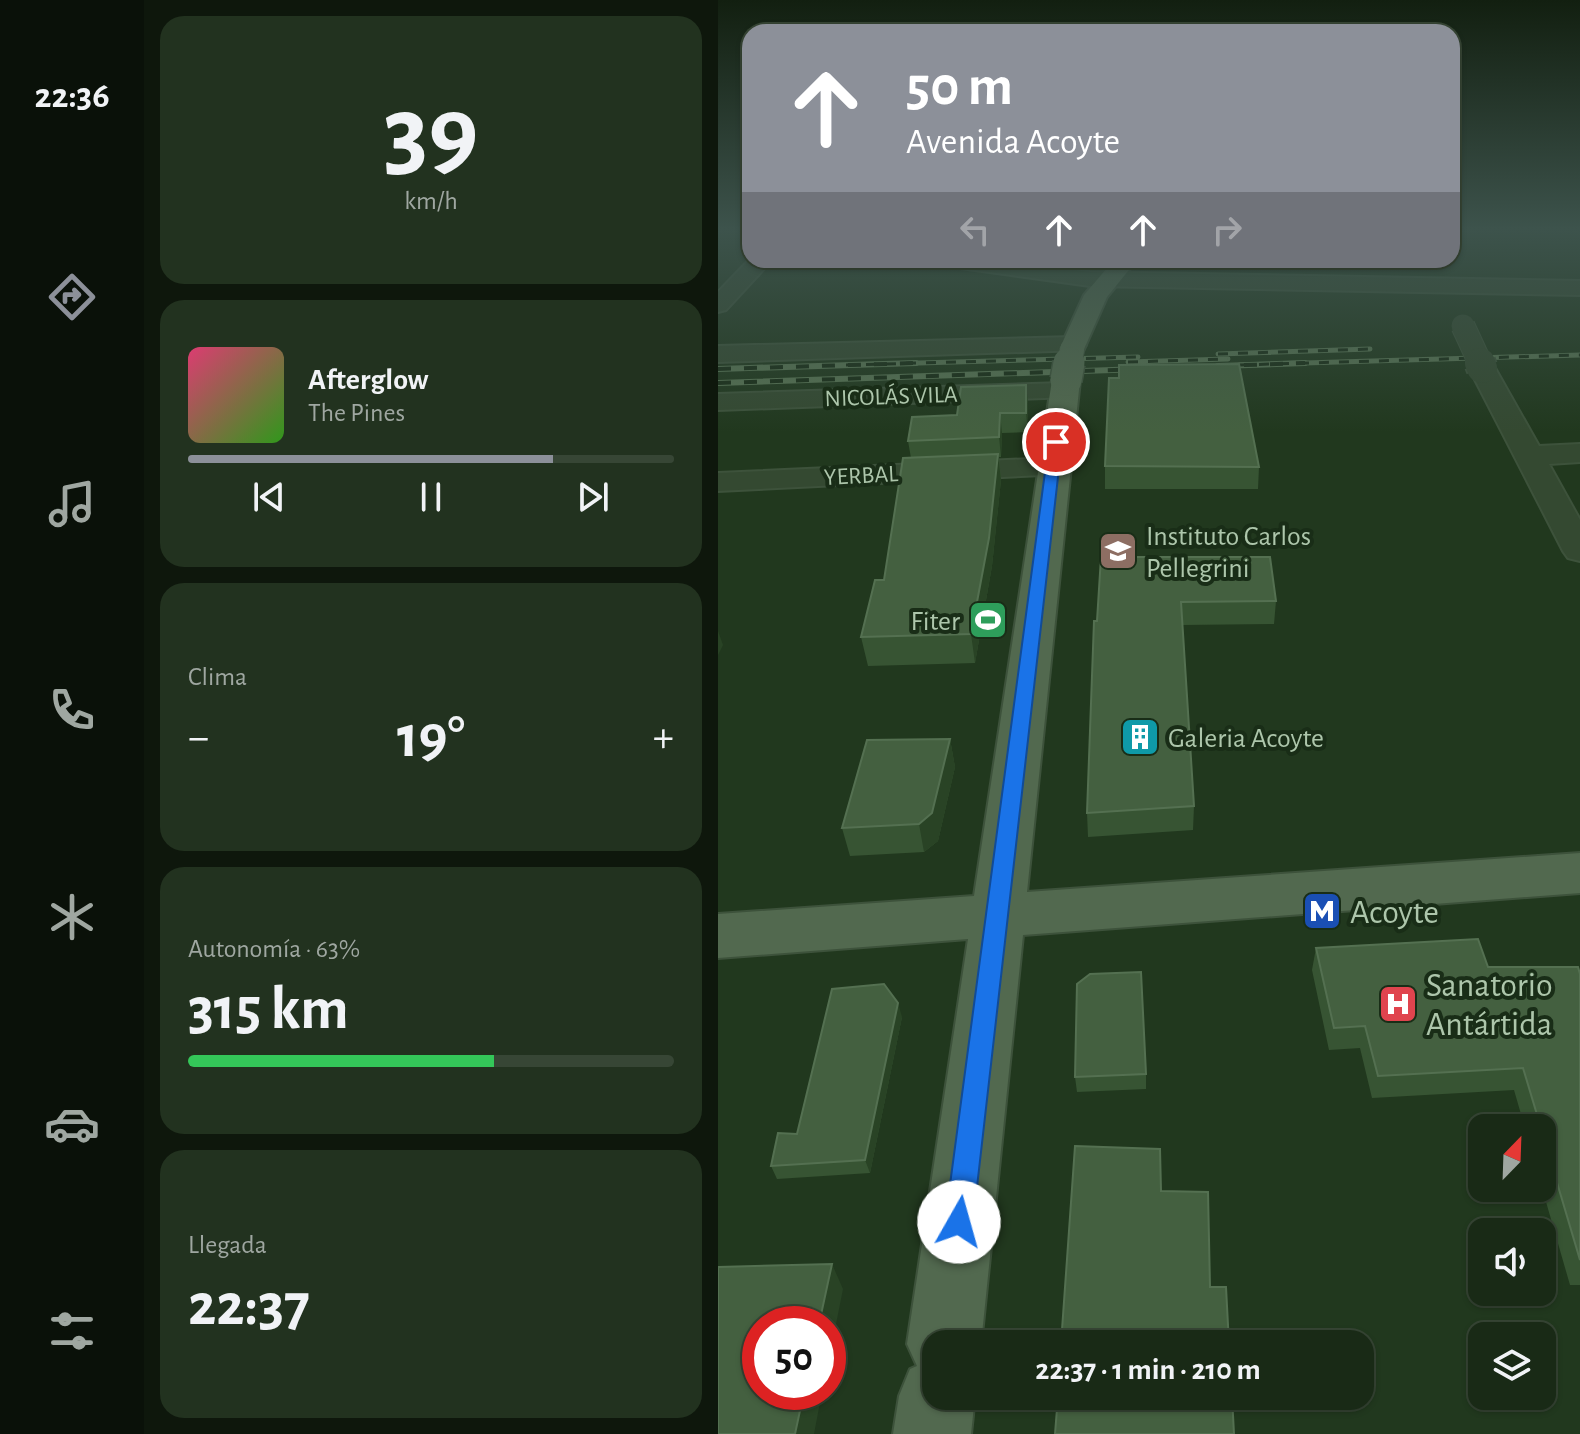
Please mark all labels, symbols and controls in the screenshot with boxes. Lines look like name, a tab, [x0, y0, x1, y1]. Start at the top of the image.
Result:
icon: ahead	[774, 56, 878, 160]
text: 50 m	[906, 59, 1013, 115]
text: 22:36	[34, 78, 110, 114]
text: 39	[383, 82, 479, 186]
text: Avenida Acoyte	[906, 124, 1120, 160]
text: km/h	[404, 188, 458, 214]
icon: left	[953, 208, 997, 252]
icon: ahead	[1037, 208, 1081, 252]
icon: ahead	[1121, 208, 1165, 252]
icon: right	[1205, 208, 1249, 252]
icon: directions	[44, 269, 100, 325]
text: Afterglow	[308, 365, 429, 395]
street label: NICOLÁS VILA	[824, 381, 958, 411]
text: The Pines	[308, 400, 405, 426]
pin	[1022, 408, 1090, 476]
icon: arrive	[1034, 420, 1078, 464]
street label: YERBAL	[823, 462, 899, 490]
icon: previous	[247, 475, 291, 519]
icon: pause	[409, 475, 453, 519]
icon: next	[571, 475, 615, 519]
icon: music	[44, 476, 100, 532]
place label: Instituto Carlos Pellegrini	[1146, 523, 1311, 583]
school or university icon: Instituto Carlos Pellegrini	[1097, 530, 1139, 572]
sports icon: Fiter	[967, 599, 1009, 641]
place label: Fiter	[911, 608, 960, 636]
text: Clima	[188, 664, 247, 690]
icon: phone	[44, 682, 100, 738]
text: 19°	[397, 708, 465, 768]
text: −	[188, 716, 209, 760]
text: +	[653, 716, 674, 760]
building icon: Galeria Acoyte	[1119, 716, 1161, 758]
place label: Galeria Acoyte	[1168, 725, 1324, 753]
icon: climate	[44, 889, 100, 945]
metro station icon: Acoyte	[1301, 890, 1343, 932]
place label: Acoyte	[1350, 896, 1439, 930]
text: Autonomía · 63%	[188, 936, 360, 962]
place label: Sanatorio Antártida	[1426, 969, 1553, 1042]
text: 315 km	[188, 980, 349, 1040]
hospital icon: Sanatorio Antártida	[1377, 983, 1419, 1025]
icon: car	[44, 1096, 100, 1152]
north arrow	[1468, 1114, 1556, 1202]
map controls	[1468, 1114, 1556, 1410]
position arrow	[917, 1180, 1001, 1264]
button: sound	[1468, 1218, 1556, 1306]
text: Llegada	[188, 1232, 267, 1258]
text: 22:37	[188, 1276, 310, 1336]
icon: filters	[44, 1303, 100, 1359]
speed limit sign: 50	[742, 1306, 846, 1410]
button: layers	[1468, 1322, 1556, 1410]
text: 22:37 · 1 min · 210 m	[1035, 1355, 1261, 1385]

